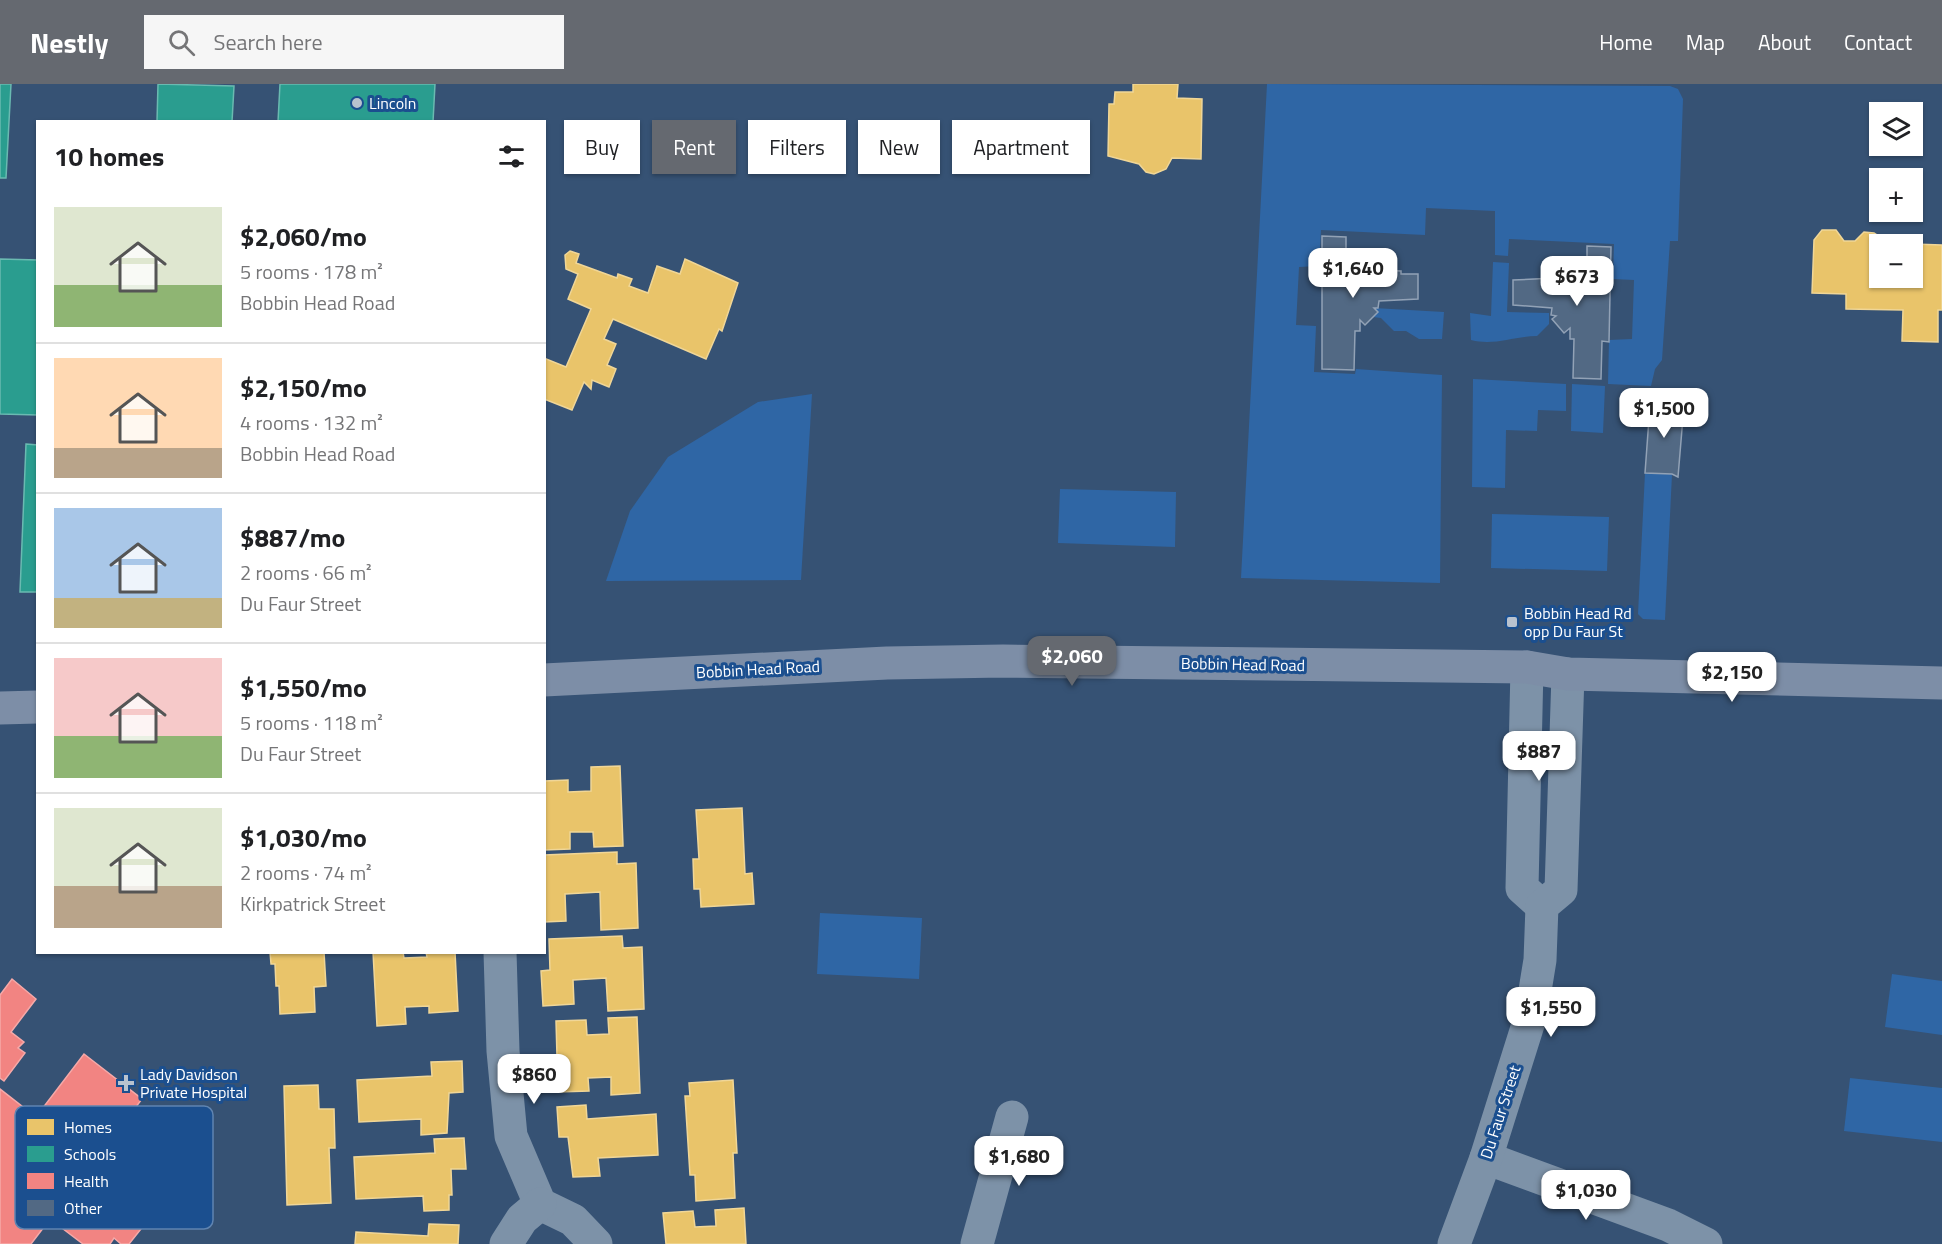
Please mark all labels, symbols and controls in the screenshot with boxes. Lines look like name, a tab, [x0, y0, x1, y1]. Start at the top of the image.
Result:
search box	[144, 15, 564, 69]
text: Nestly	[30, 21, 108, 64]
text: Search here	[213, 25, 323, 59]
icon: search	[165, 26, 198, 59]
text: Home	[1599, 26, 1653, 58]
text: Map	[1686, 26, 1725, 58]
text: About	[1758, 26, 1811, 58]
text: Contact	[1844, 26, 1912, 58]
place label: Lincoln	[369, 91, 416, 115]
marker: Lincoln	[350, 96, 364, 110]
map controls	[1869, 102, 1923, 288]
button: layers	[1869, 102, 1923, 156]
chip: Buy	[564, 120, 640, 174]
chip: Rent	[652, 120, 736, 174]
chip: Filters	[748, 120, 846, 174]
chip: New	[858, 120, 940, 174]
chip: Apartment	[952, 120, 1090, 174]
text: 10 homes	[54, 137, 164, 176]
icon: filters	[495, 140, 528, 173]
button: +	[1869, 168, 1923, 222]
text: $2,060/mo	[240, 217, 367, 256]
icon: home	[102, 231, 174, 303]
button: −	[1869, 234, 1923, 288]
pin: $1,640	[1304, 248, 1402, 299]
text: $1,640	[1322, 252, 1384, 283]
text: 5 rooms · 178 m²	[240, 256, 383, 287]
pin: $673	[1541, 256, 1613, 307]
text: $673	[1555, 260, 1599, 291]
text: Bobbin Head Road	[240, 287, 395, 318]
text: $2,150/mo	[240, 368, 367, 407]
icon: home	[102, 382, 174, 454]
pin: $1,500	[1615, 388, 1713, 439]
text: $1,500	[1633, 392, 1695, 423]
text: 4 rooms · 132 m²	[240, 407, 383, 438]
text: Bobbin Head Road	[240, 438, 395, 469]
text: $887/mo	[240, 518, 345, 557]
icon: home	[102, 532, 174, 604]
text: 2 rooms · 66 m²	[240, 557, 372, 588]
text: Du Faur Street	[240, 588, 361, 619]
place label: Bobbin Head Rd opp Du Faur St	[1524, 601, 1632, 643]
marker: Bobbin Head Rd opp Du Faur St	[1505, 615, 1519, 629]
pin: $2,060	[1023, 636, 1121, 687]
text: $2,060	[1041, 640, 1103, 671]
street label: Bobbin Head Road	[1181, 651, 1305, 677]
pin: $2,150	[1683, 652, 1781, 703]
street label: Bobbin Head Road	[695, 654, 821, 684]
text: $2,150	[1701, 656, 1763, 687]
text: $1,550/mo	[240, 668, 367, 707]
icon: home	[102, 682, 174, 754]
text: 5 rooms · 118 m²	[240, 707, 383, 738]
pin: $887	[1503, 731, 1575, 782]
text: $887	[1517, 735, 1561, 766]
text: Du Faur Street	[240, 738, 361, 769]
text: $1,030/mo	[240, 818, 367, 857]
icon: home	[102, 832, 174, 904]
text: 2 rooms · 74 m²	[240, 857, 372, 888]
text: Kirkpatrick Street	[240, 888, 385, 919]
pin: $1,550	[1502, 987, 1600, 1038]
text: $1,550	[1520, 991, 1582, 1022]
pin: $860	[498, 1054, 570, 1105]
text: $860	[512, 1058, 556, 1089]
place label: Lady Davidson Private Hospital	[140, 1062, 247, 1104]
street label: Du Faur Street	[1474, 1062, 1527, 1162]
marker: Lady Davidson Private Hospital	[117, 1074, 135, 1092]
legend	[15, 1106, 213, 1229]
text: Homes	[64, 1115, 112, 1139]
pin: $1,680	[970, 1136, 1068, 1187]
text: $1,680	[988, 1140, 1050, 1171]
text: Schools	[64, 1142, 116, 1166]
text: Health	[64, 1169, 109, 1193]
pin: $1,030	[1537, 1170, 1635, 1221]
text: $1,030	[1555, 1174, 1617, 1205]
text: Other	[64, 1196, 103, 1220]

